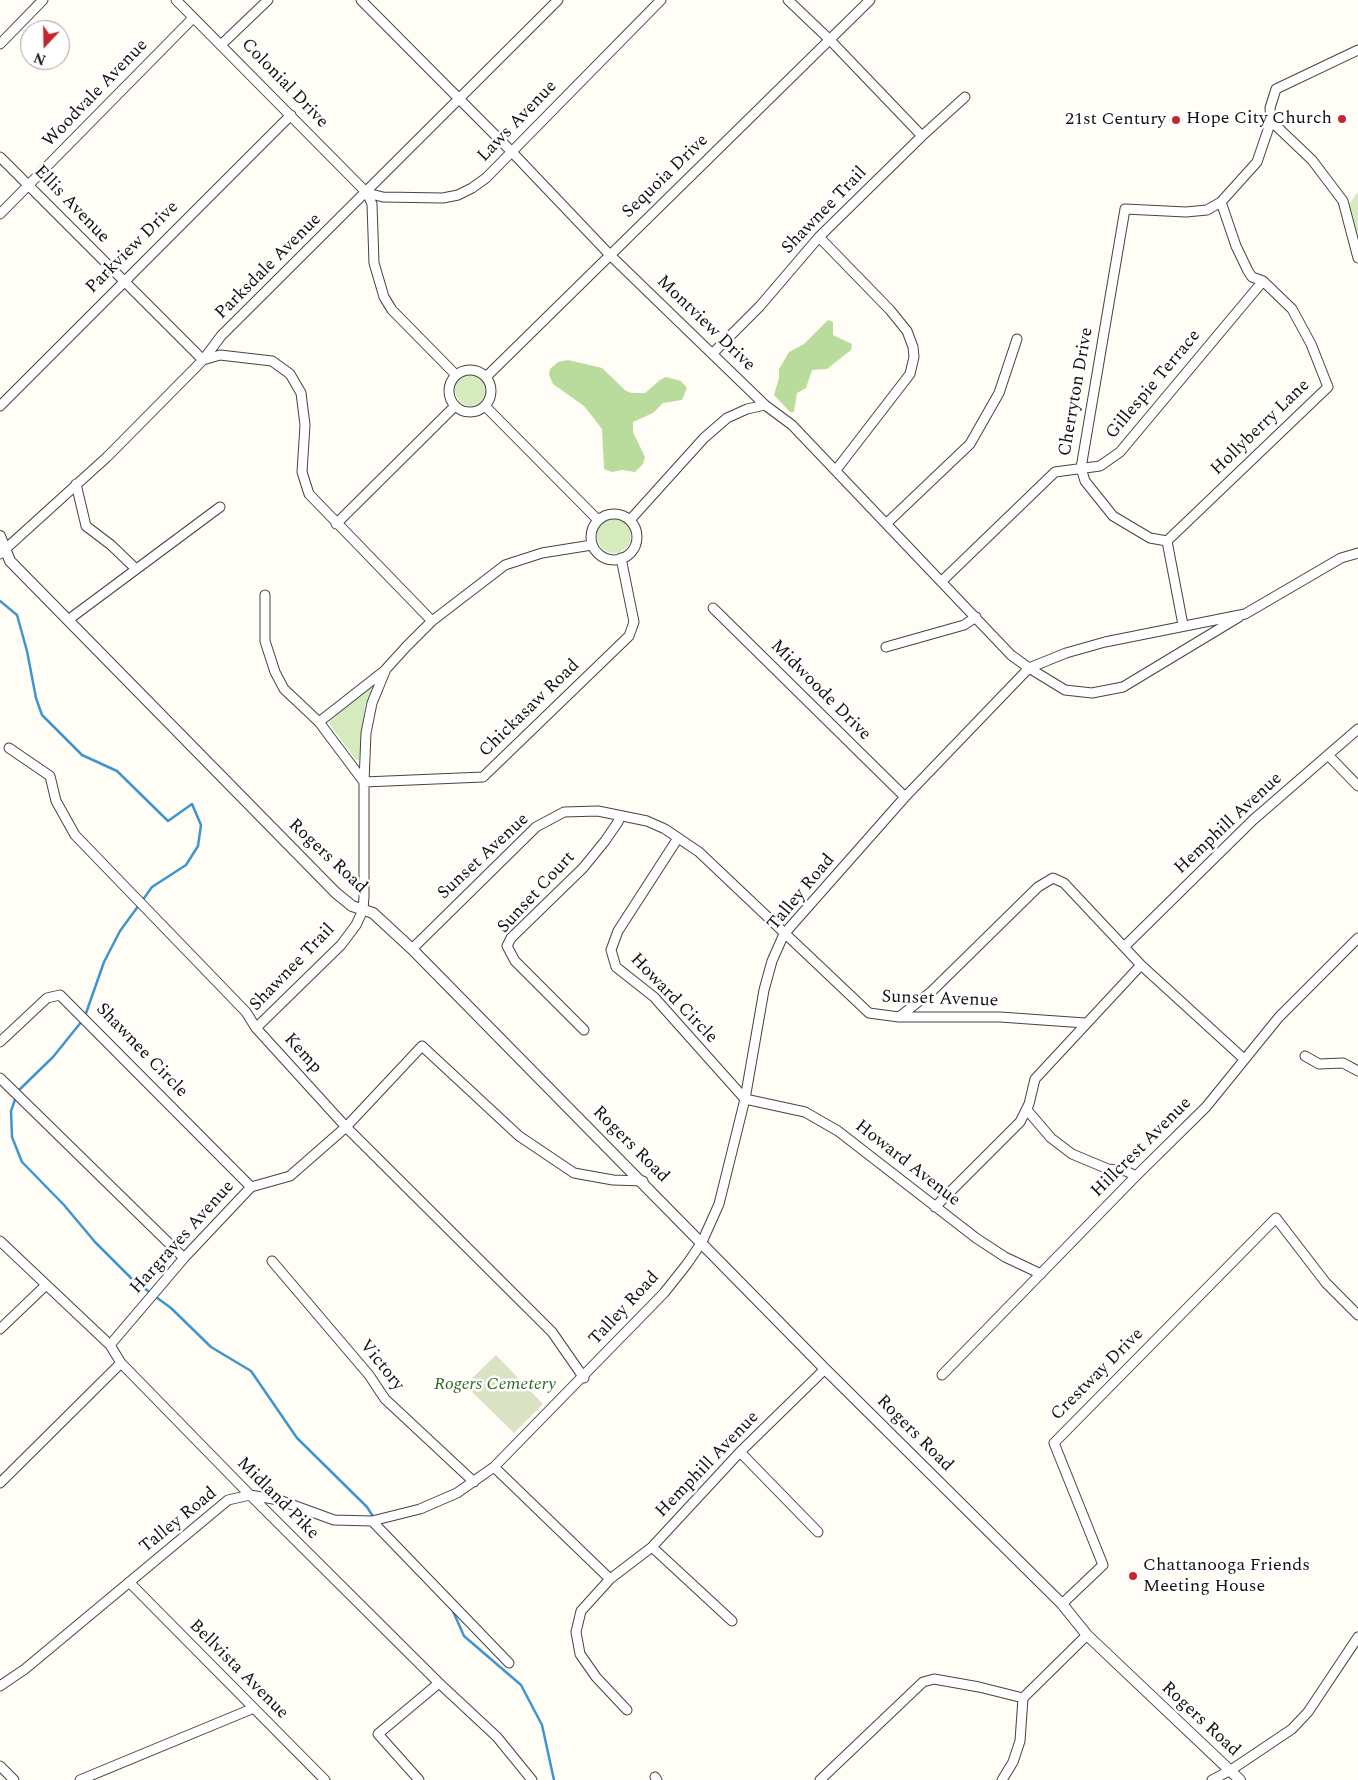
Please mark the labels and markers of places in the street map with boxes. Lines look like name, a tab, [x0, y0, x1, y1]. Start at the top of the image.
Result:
place label: Hope City Church	[1186, 108, 1332, 130]
place label: 21st Century	[1065, 109, 1166, 131]
marker: Hope City Church	[1336, 113, 1348, 125]
marker: 21st Century	[1170, 114, 1182, 126]
place label: Chattanooga Friends Meeting House	[1143, 1555, 1310, 1598]
marker: Chattanooga Friends Meeting House	[1127, 1570, 1139, 1582]

